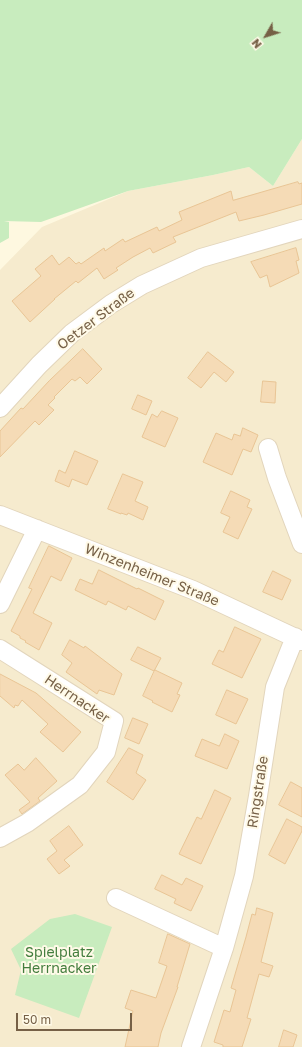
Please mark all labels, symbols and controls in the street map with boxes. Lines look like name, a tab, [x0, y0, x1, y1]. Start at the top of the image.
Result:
north arrow	[246, 16, 286, 56]
text: N	[249, 37, 264, 51]
street label: Oetzer Straße	[54, 285, 138, 353]
street label: Winzenheimer Straße	[82, 540, 222, 610]
street label: Herrnacker	[41, 671, 113, 727]
street label: Ringstraße	[244, 755, 272, 829]
park label: Spielplatz Herrnacker	[21, 945, 97, 978]
scale bar	[18, 1005, 134, 1031]
text: 50 m	[23, 1012, 51, 1027]

